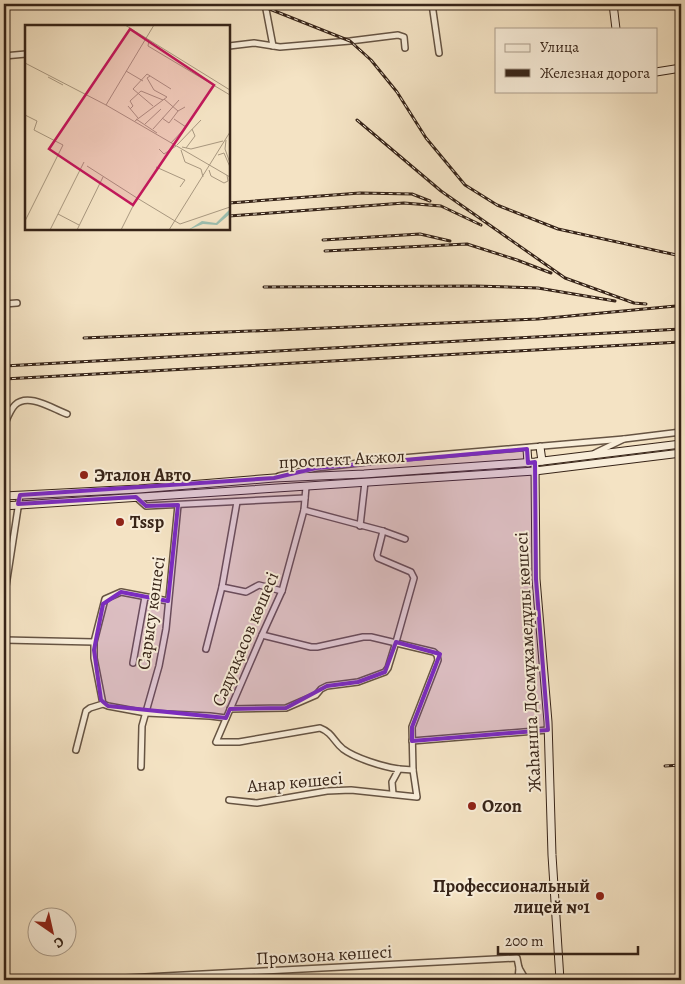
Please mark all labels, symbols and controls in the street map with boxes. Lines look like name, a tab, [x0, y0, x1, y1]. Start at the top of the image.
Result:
inset map	[25, 25, 230, 230]
legend	[495, 28, 658, 92]
text: Улица	[540, 37, 579, 57]
text: Железная дорога	[540, 63, 650, 83]
street label: проспект Акжол	[278, 444, 406, 474]
place label: Эталон Авто	[94, 463, 191, 487]
marker: Эталон Авто	[78, 469, 90, 481]
place label: Tssp	[130, 510, 164, 534]
marker: Tssp	[114, 516, 126, 528]
street label: Жаһанша Досмұхамедұлы көшесі	[509, 531, 547, 793]
street label: Сарысу көшесі	[131, 555, 171, 671]
street label: Сәдуақасов көшесі	[206, 568, 284, 710]
street label: Анар көшесі	[245, 766, 344, 798]
place label: Ozon	[482, 794, 522, 818]
marker: Ozon	[466, 800, 478, 812]
place label: Профессиональный лицей №1	[433, 874, 591, 919]
marker: Профессиональный лицей №1	[594, 890, 606, 902]
north arrow	[28, 906, 78, 956]
scale bar	[498, 924, 638, 956]
text: 200 m	[505, 931, 544, 951]
text: С	[50, 932, 68, 953]
street label: Промзона көшесі	[255, 939, 393, 971]

